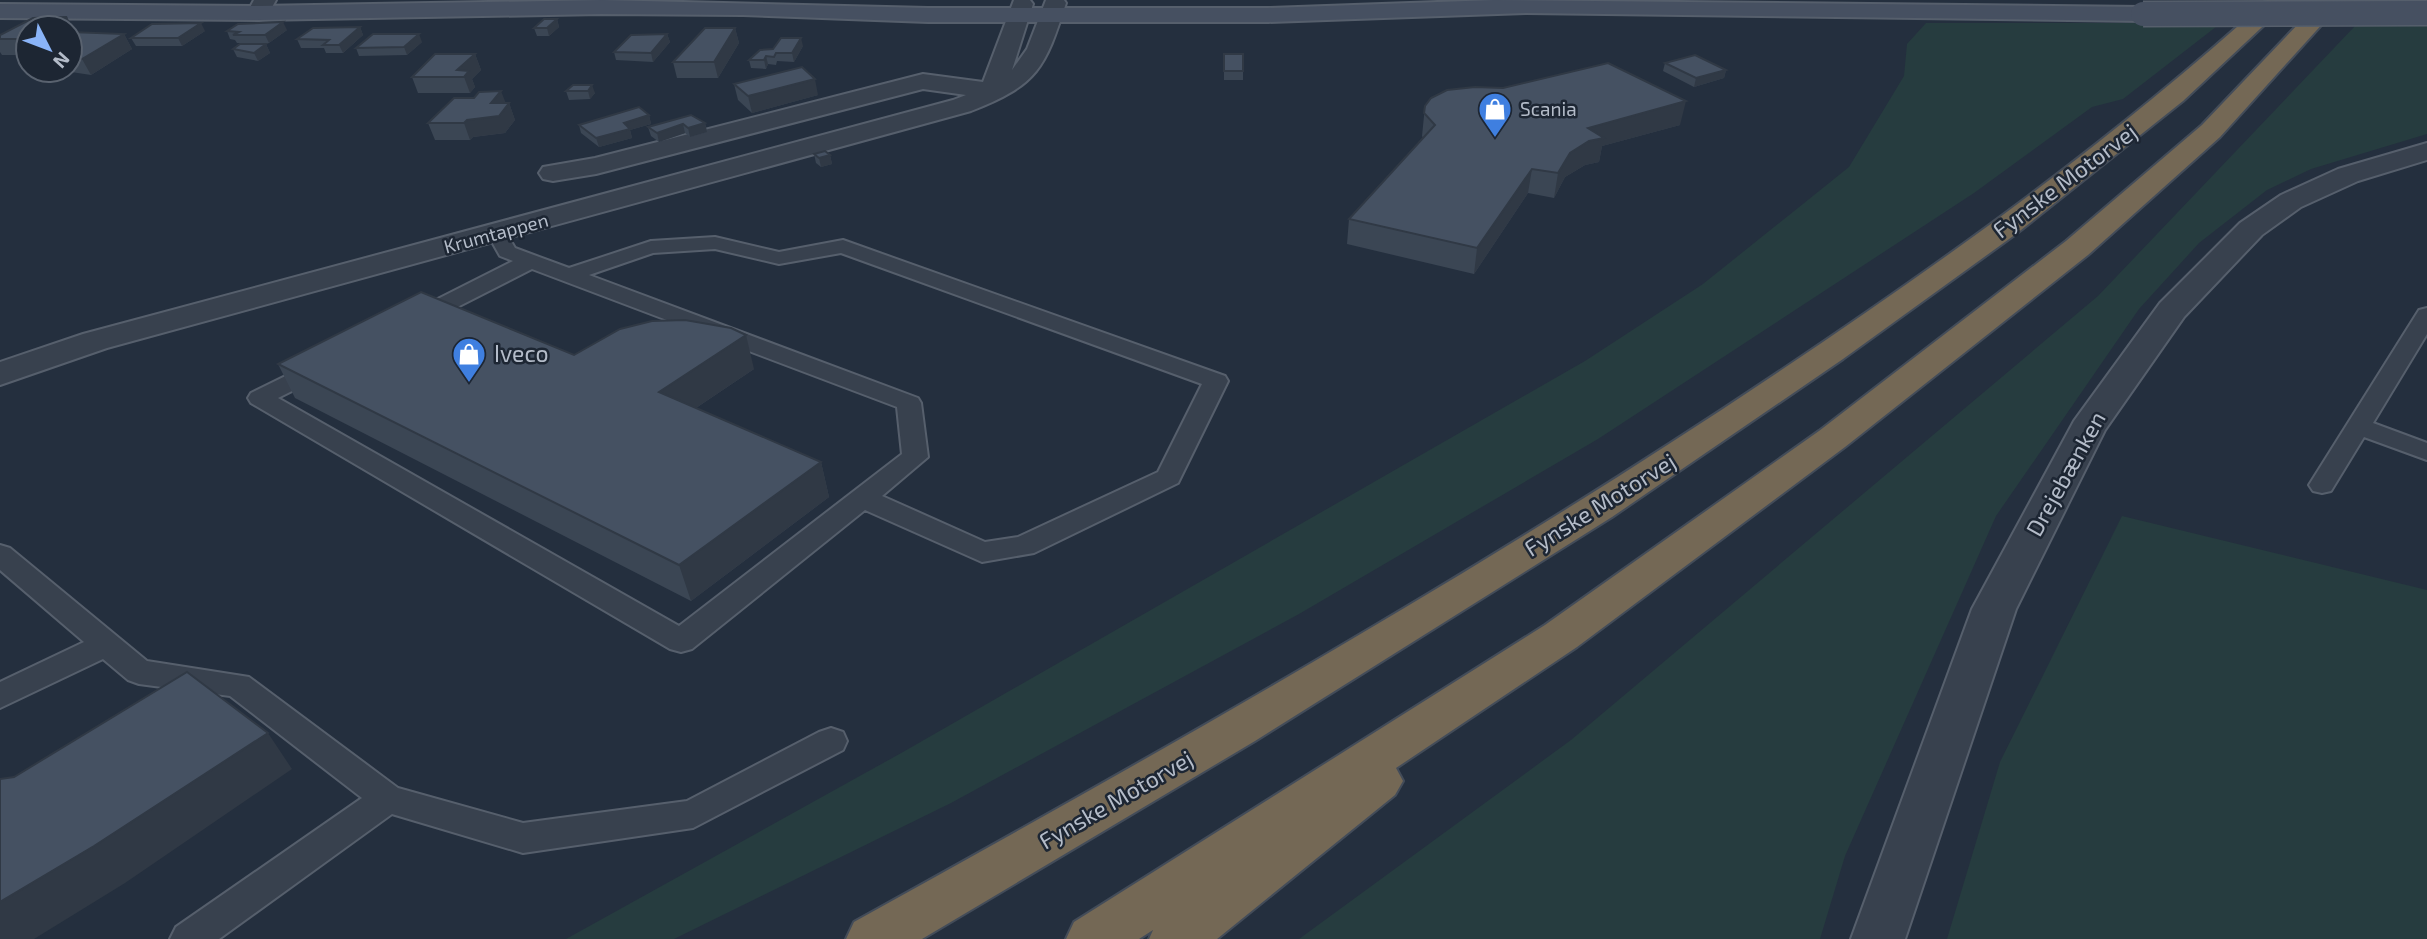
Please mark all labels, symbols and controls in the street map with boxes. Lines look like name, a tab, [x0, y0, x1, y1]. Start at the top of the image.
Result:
north arrow	[14, 14, 84, 84]
text: N	[49, 48, 75, 74]
shop icon: Scania	[1476, 90, 1514, 139]
place label: Scania	[1520, 97, 1577, 120]
street label: Fynske Motorvej	[1987, 117, 2142, 243]
street label: Krumtappen	[441, 208, 551, 258]
shop icon: Iveco	[450, 335, 488, 384]
place label: Iveco	[494, 339, 549, 367]
street label: Drejebænken	[2019, 406, 2111, 541]
street label: Fynske Motorvej	[1519, 446, 1680, 562]
street label: Fynske Motorvej	[1034, 744, 1197, 854]

